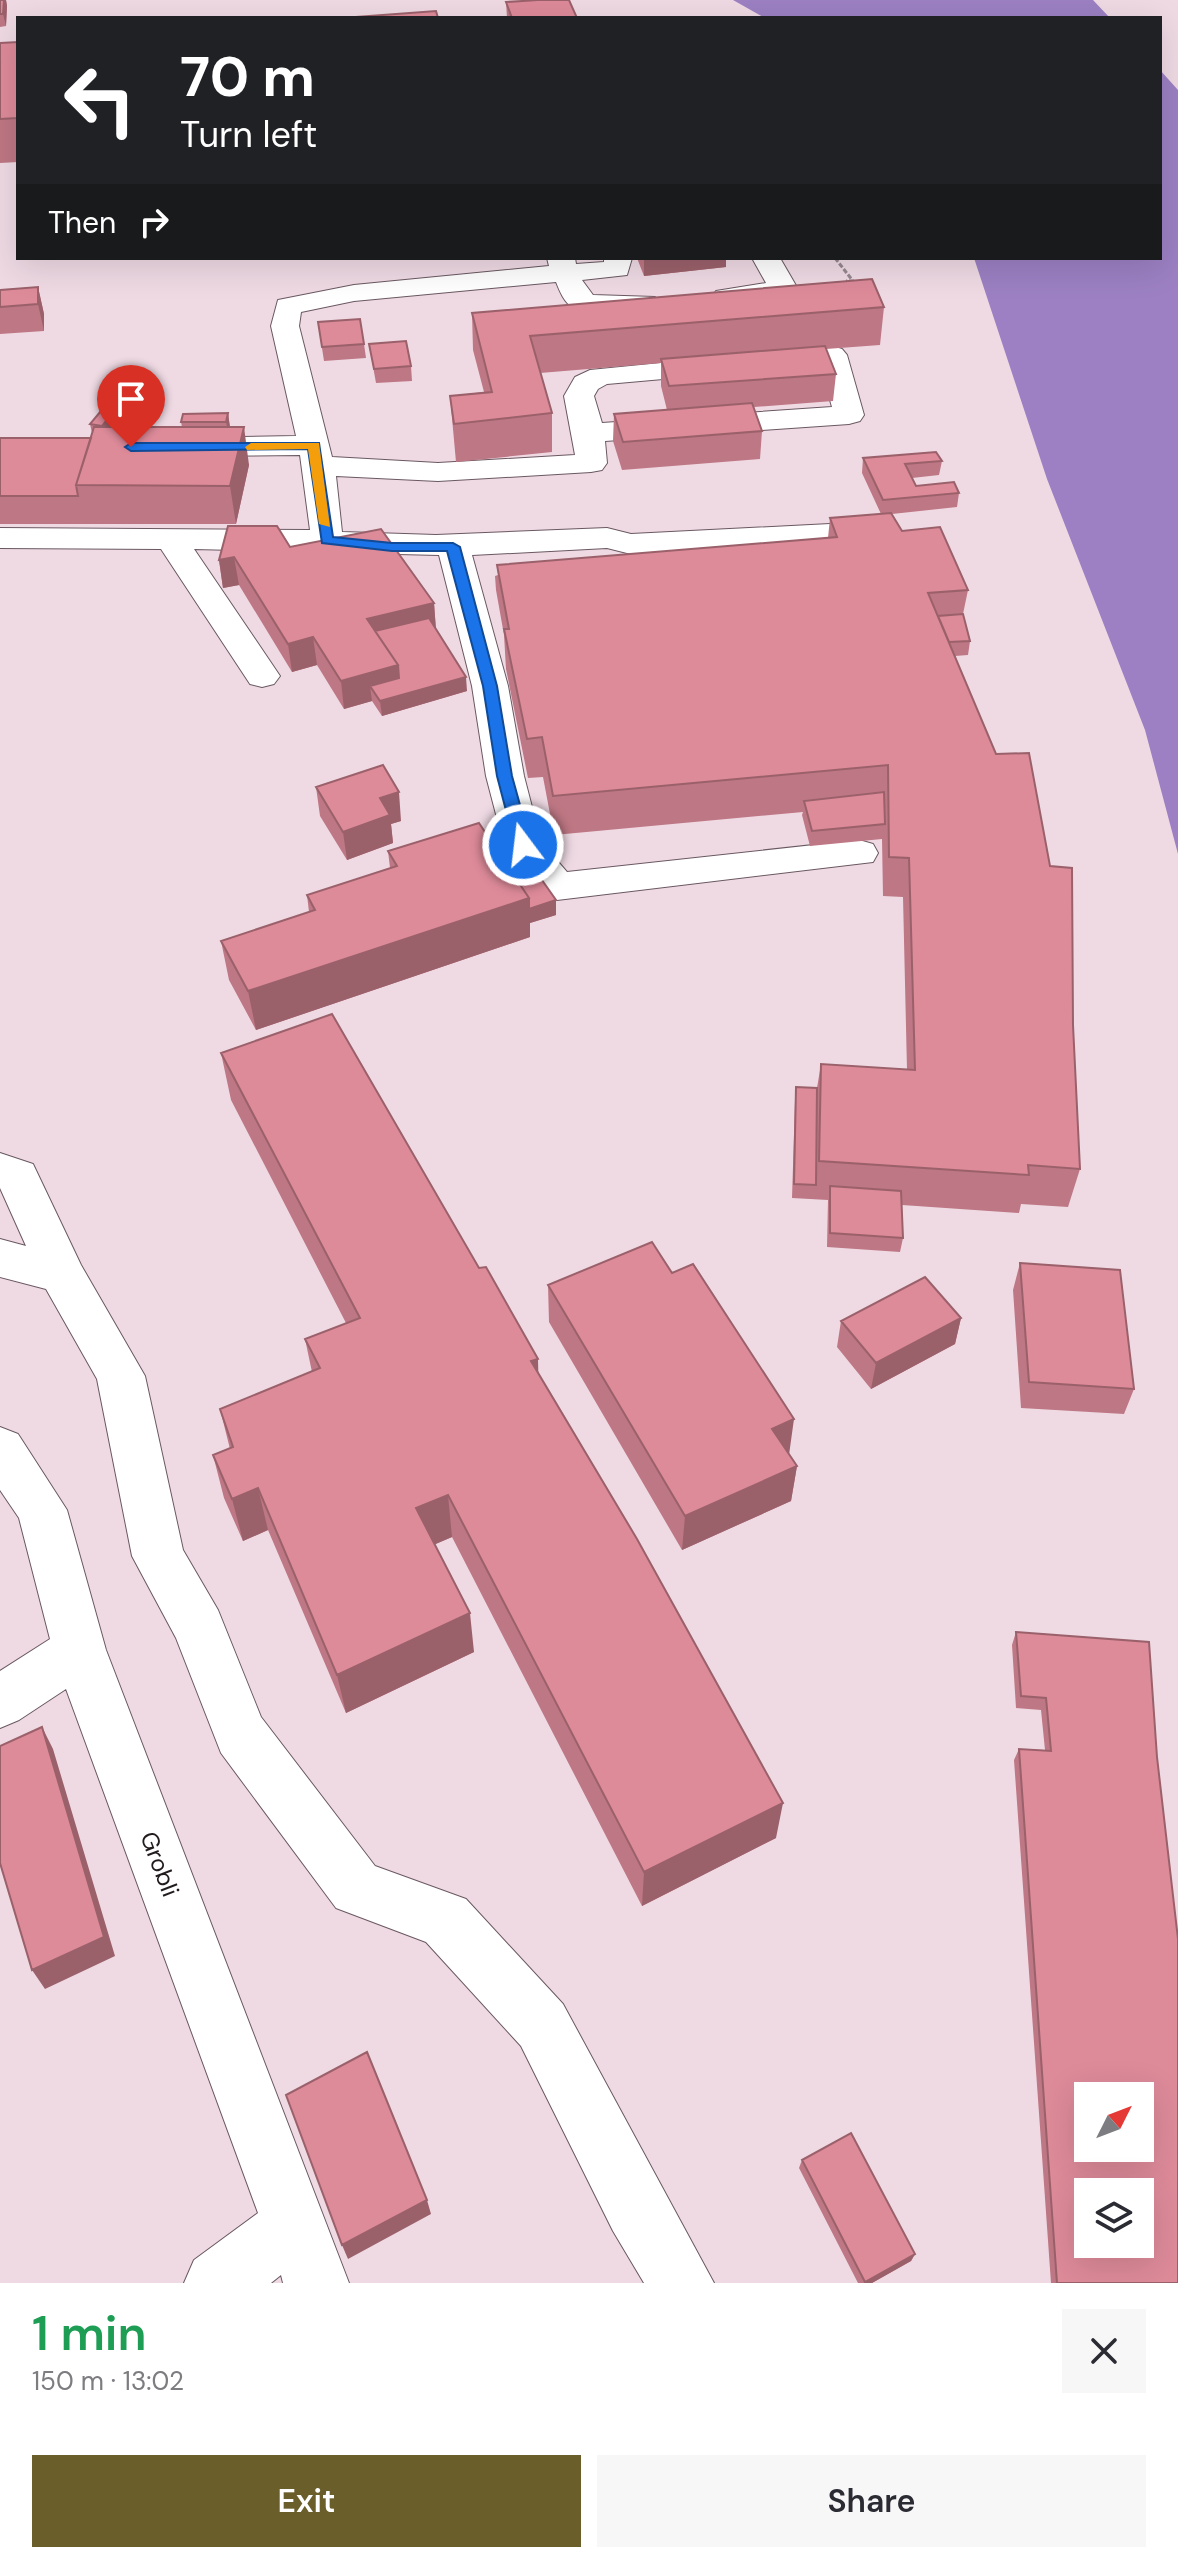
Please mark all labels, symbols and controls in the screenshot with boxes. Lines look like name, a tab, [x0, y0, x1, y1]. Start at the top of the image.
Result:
text: 70 m	[180, 40, 315, 113]
icon: left	[48, 48, 152, 152]
text: Turn left	[180, 111, 317, 158]
icon: right	[132, 200, 176, 244]
text: Then	[48, 203, 116, 242]
pin	[97, 365, 165, 447]
icon: arrive	[109, 377, 153, 421]
position arrow	[481, 803, 565, 887]
street label: Grobli	[134, 1827, 186, 1901]
north arrow	[1074, 2082, 1154, 2162]
map controls	[1074, 2082, 1154, 2258]
button: layers	[1074, 2178, 1154, 2258]
text: 1 min	[32, 2302, 147, 2365]
button: close	[1062, 2309, 1146, 2393]
text: 150 m · 13:02	[32, 2364, 184, 2398]
button: Exit	[32, 2455, 581, 2547]
button: Share	[597, 2455, 1146, 2547]

